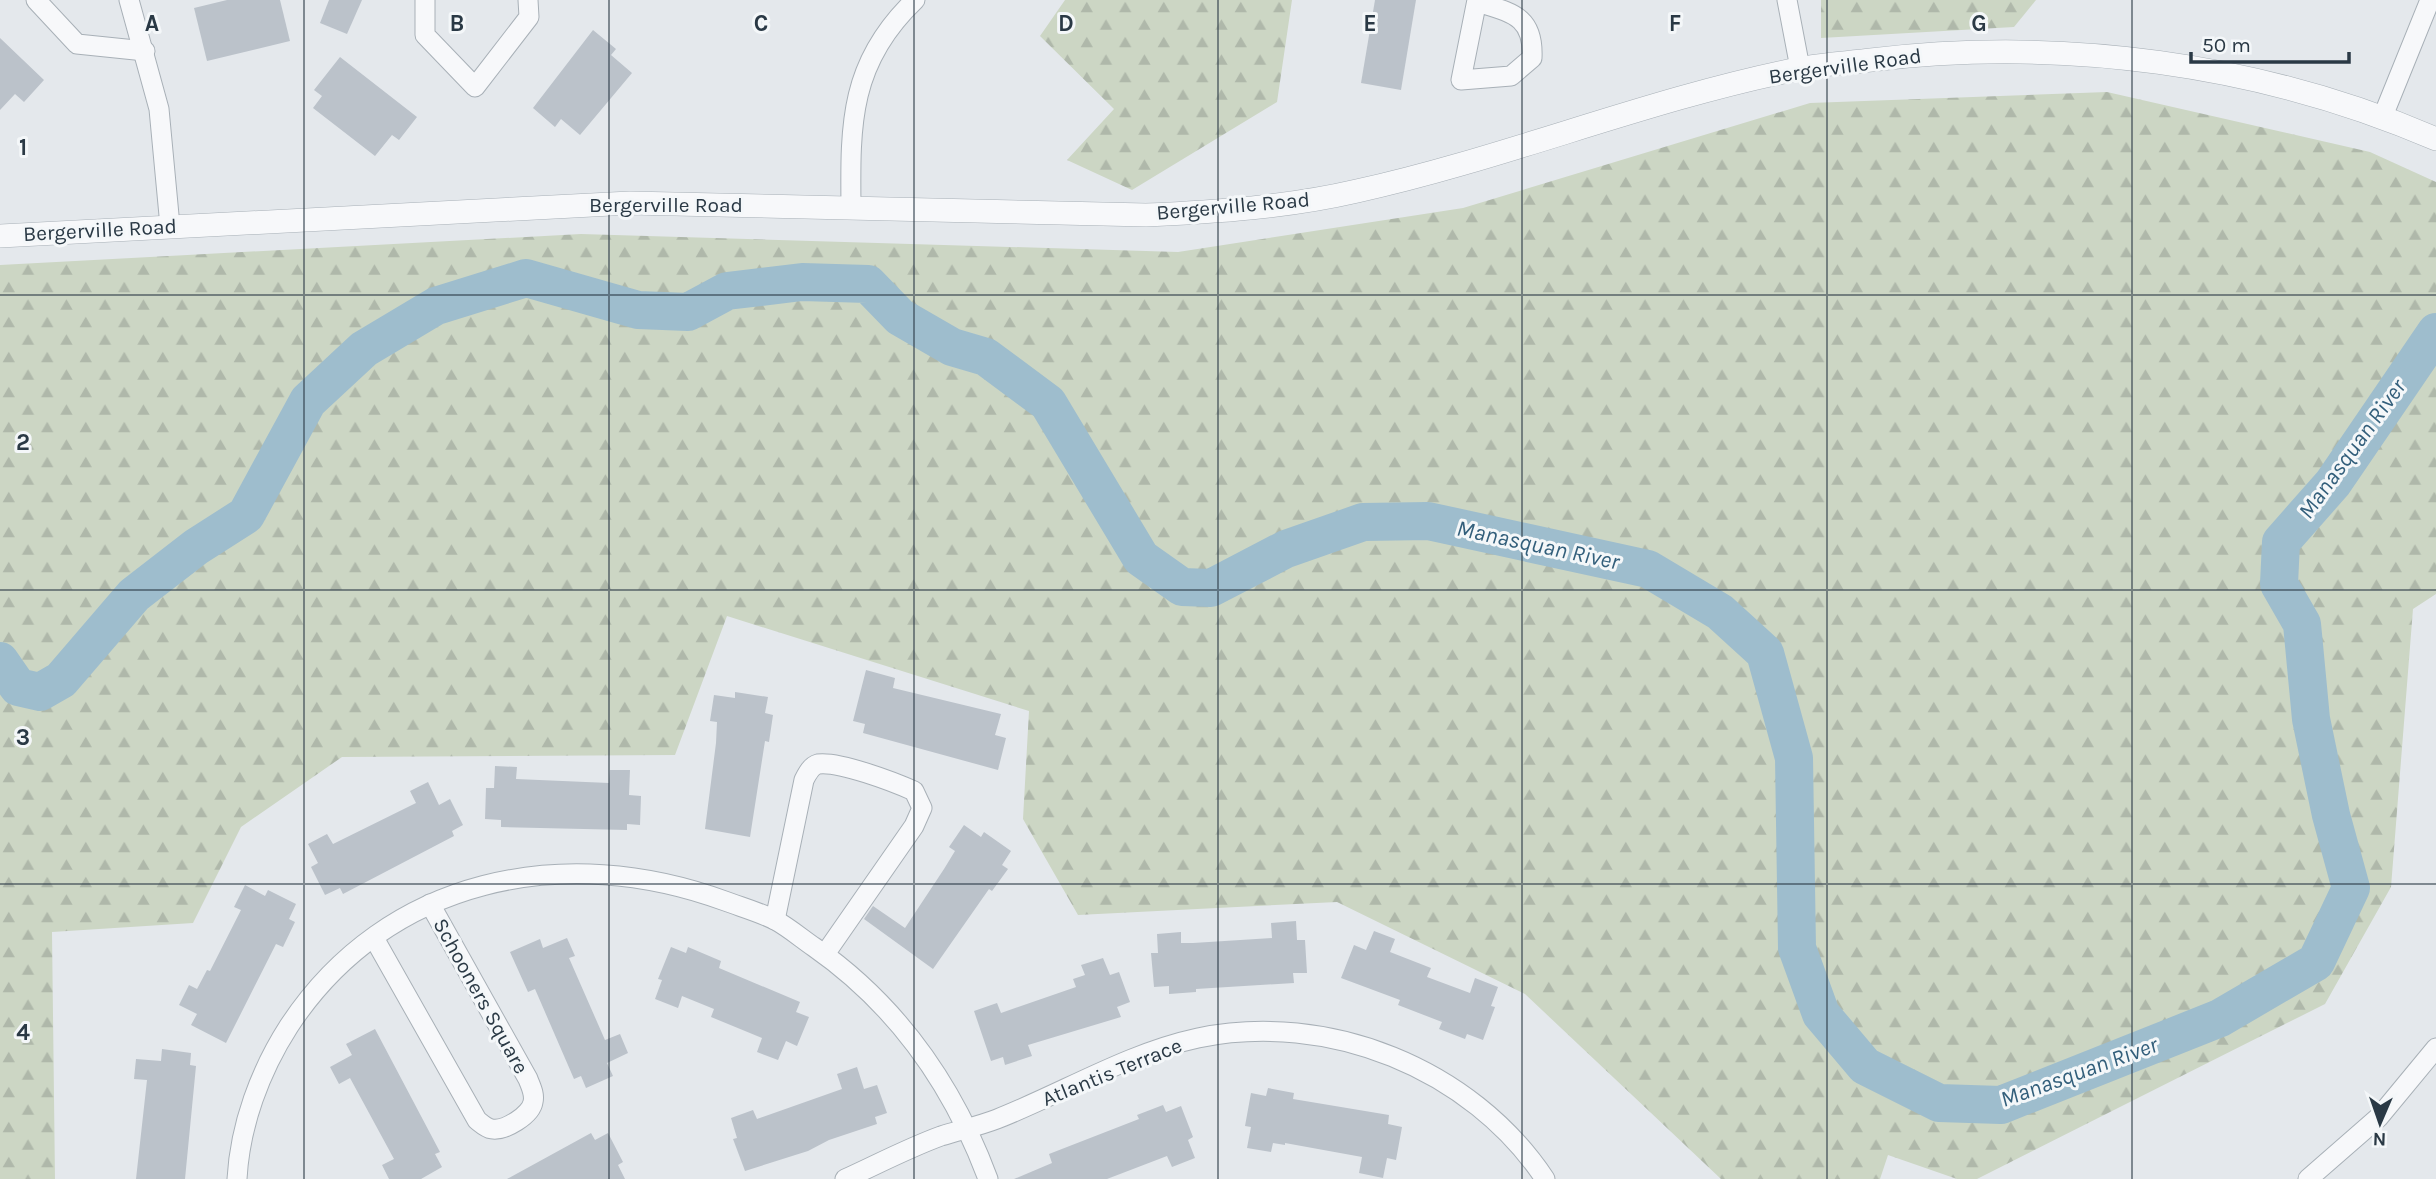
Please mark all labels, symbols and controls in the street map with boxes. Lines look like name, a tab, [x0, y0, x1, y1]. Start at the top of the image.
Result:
text: A	[145, 10, 159, 37]
text: B	[450, 10, 464, 37]
text: C	[754, 10, 768, 37]
text: D	[1058, 10, 1074, 37]
text: E	[1363, 10, 1377, 37]
text: F	[1669, 10, 1681, 37]
text: G	[1971, 10, 1987, 37]
scale bar	[2191, 21, 2348, 65]
text: 50 m	[2202, 33, 2251, 57]
street label: Bergerville Road	[1767, 43, 1923, 89]
text: 1	[19, 134, 27, 161]
street label: Bergerville Road	[1155, 187, 1311, 225]
street label: Bergerville Road	[589, 193, 743, 217]
street label: Bergerville Road	[22, 214, 178, 246]
water label: Manasquan River	[2292, 373, 2412, 524]
text: 2	[16, 429, 30, 456]
water label: Manasquan River	[1454, 515, 1623, 576]
text: 3	[16, 724, 30, 751]
street label: Schooners Square	[428, 914, 534, 1078]
text: 4	[16, 1019, 30, 1046]
water label: Manasquan River	[1997, 1031, 2162, 1113]
street label: Atlantis Terrace	[1039, 1033, 1185, 1111]
north arrow	[2345, 1088, 2415, 1158]
text: N	[2372, 1128, 2387, 1150]

